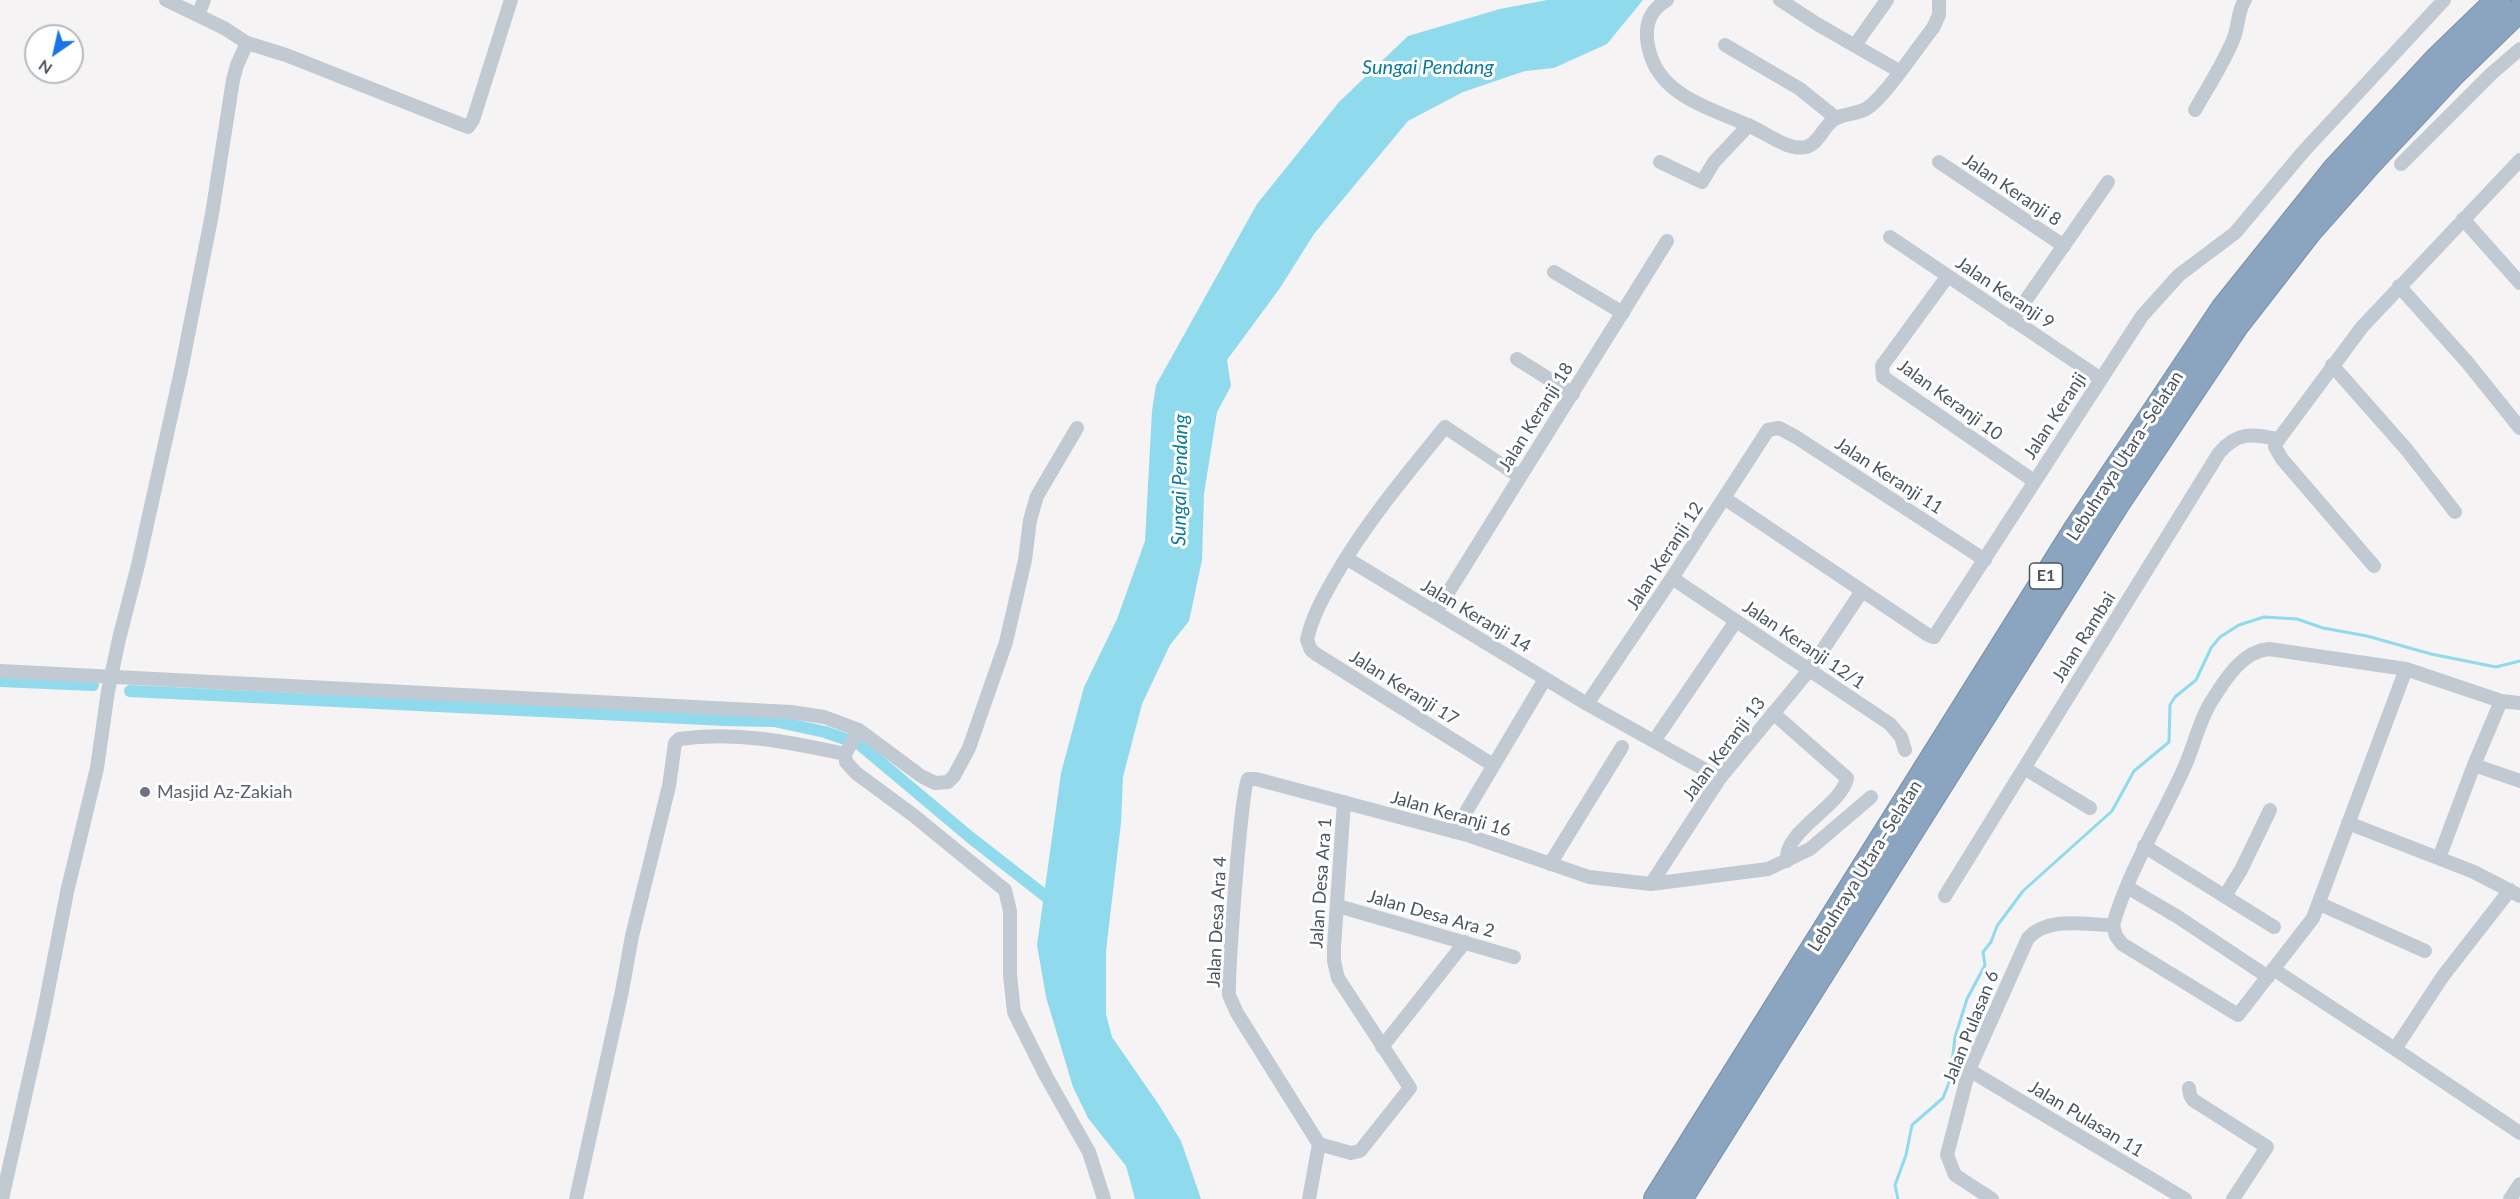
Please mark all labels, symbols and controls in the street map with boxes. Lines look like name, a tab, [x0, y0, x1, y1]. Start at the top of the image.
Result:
north arrow	[24, 24, 84, 84]
text: N	[34, 56, 55, 79]
water label: Sungai Pendang	[1362, 56, 1494, 80]
street label: Jalan Keranji 8	[1959, 149, 2065, 231]
street label: Jalan Keranji 9	[1952, 252, 2058, 334]
street label: Jalan Keranji 10	[1893, 355, 2007, 445]
street label: Jalan Keranji 18	[1494, 359, 1578, 475]
street label: Lebuhraya Utara–Selatan	[2062, 367, 2188, 545]
street label: Jalan Keranji	[2019, 369, 2091, 463]
water label: Sungai Pendang	[1167, 414, 1193, 546]
street label: Jalan Keranji 11	[1831, 433, 1947, 519]
street label: Jalan Keranji 12	[1622, 498, 1708, 614]
road number: E1	[2030, 563, 2062, 589]
street label: Jalan Keranji 14	[1417, 575, 1535, 657]
street label: Jalan Rambai	[2048, 588, 2120, 686]
street label: Jalan Keranji 12/1	[1739, 596, 1869, 694]
street label: Jalan Keranji 17	[1346, 646, 1462, 730]
street label: Jalan Keranji 13	[1678, 693, 1770, 805]
street label: Lebuhraya Utara–Selatan	[1803, 776, 1927, 956]
place label: Masjid Az-Zakiah	[157, 781, 292, 803]
marker: Masjid Az-Zakiah	[138, 785, 152, 799]
street label: Jalan Keranji 16	[1388, 786, 1514, 842]
street label: Jalan Desa Ara 1	[1306, 817, 1336, 949]
street label: Jalan Desa Ara 4	[1203, 856, 1231, 988]
street label: Jalan Desa Ara 2	[1365, 886, 1497, 942]
street label: Jalan Pulasan 6	[1939, 967, 2003, 1087]
street label: Jalan Pulasan 11	[2025, 1076, 2147, 1162]

